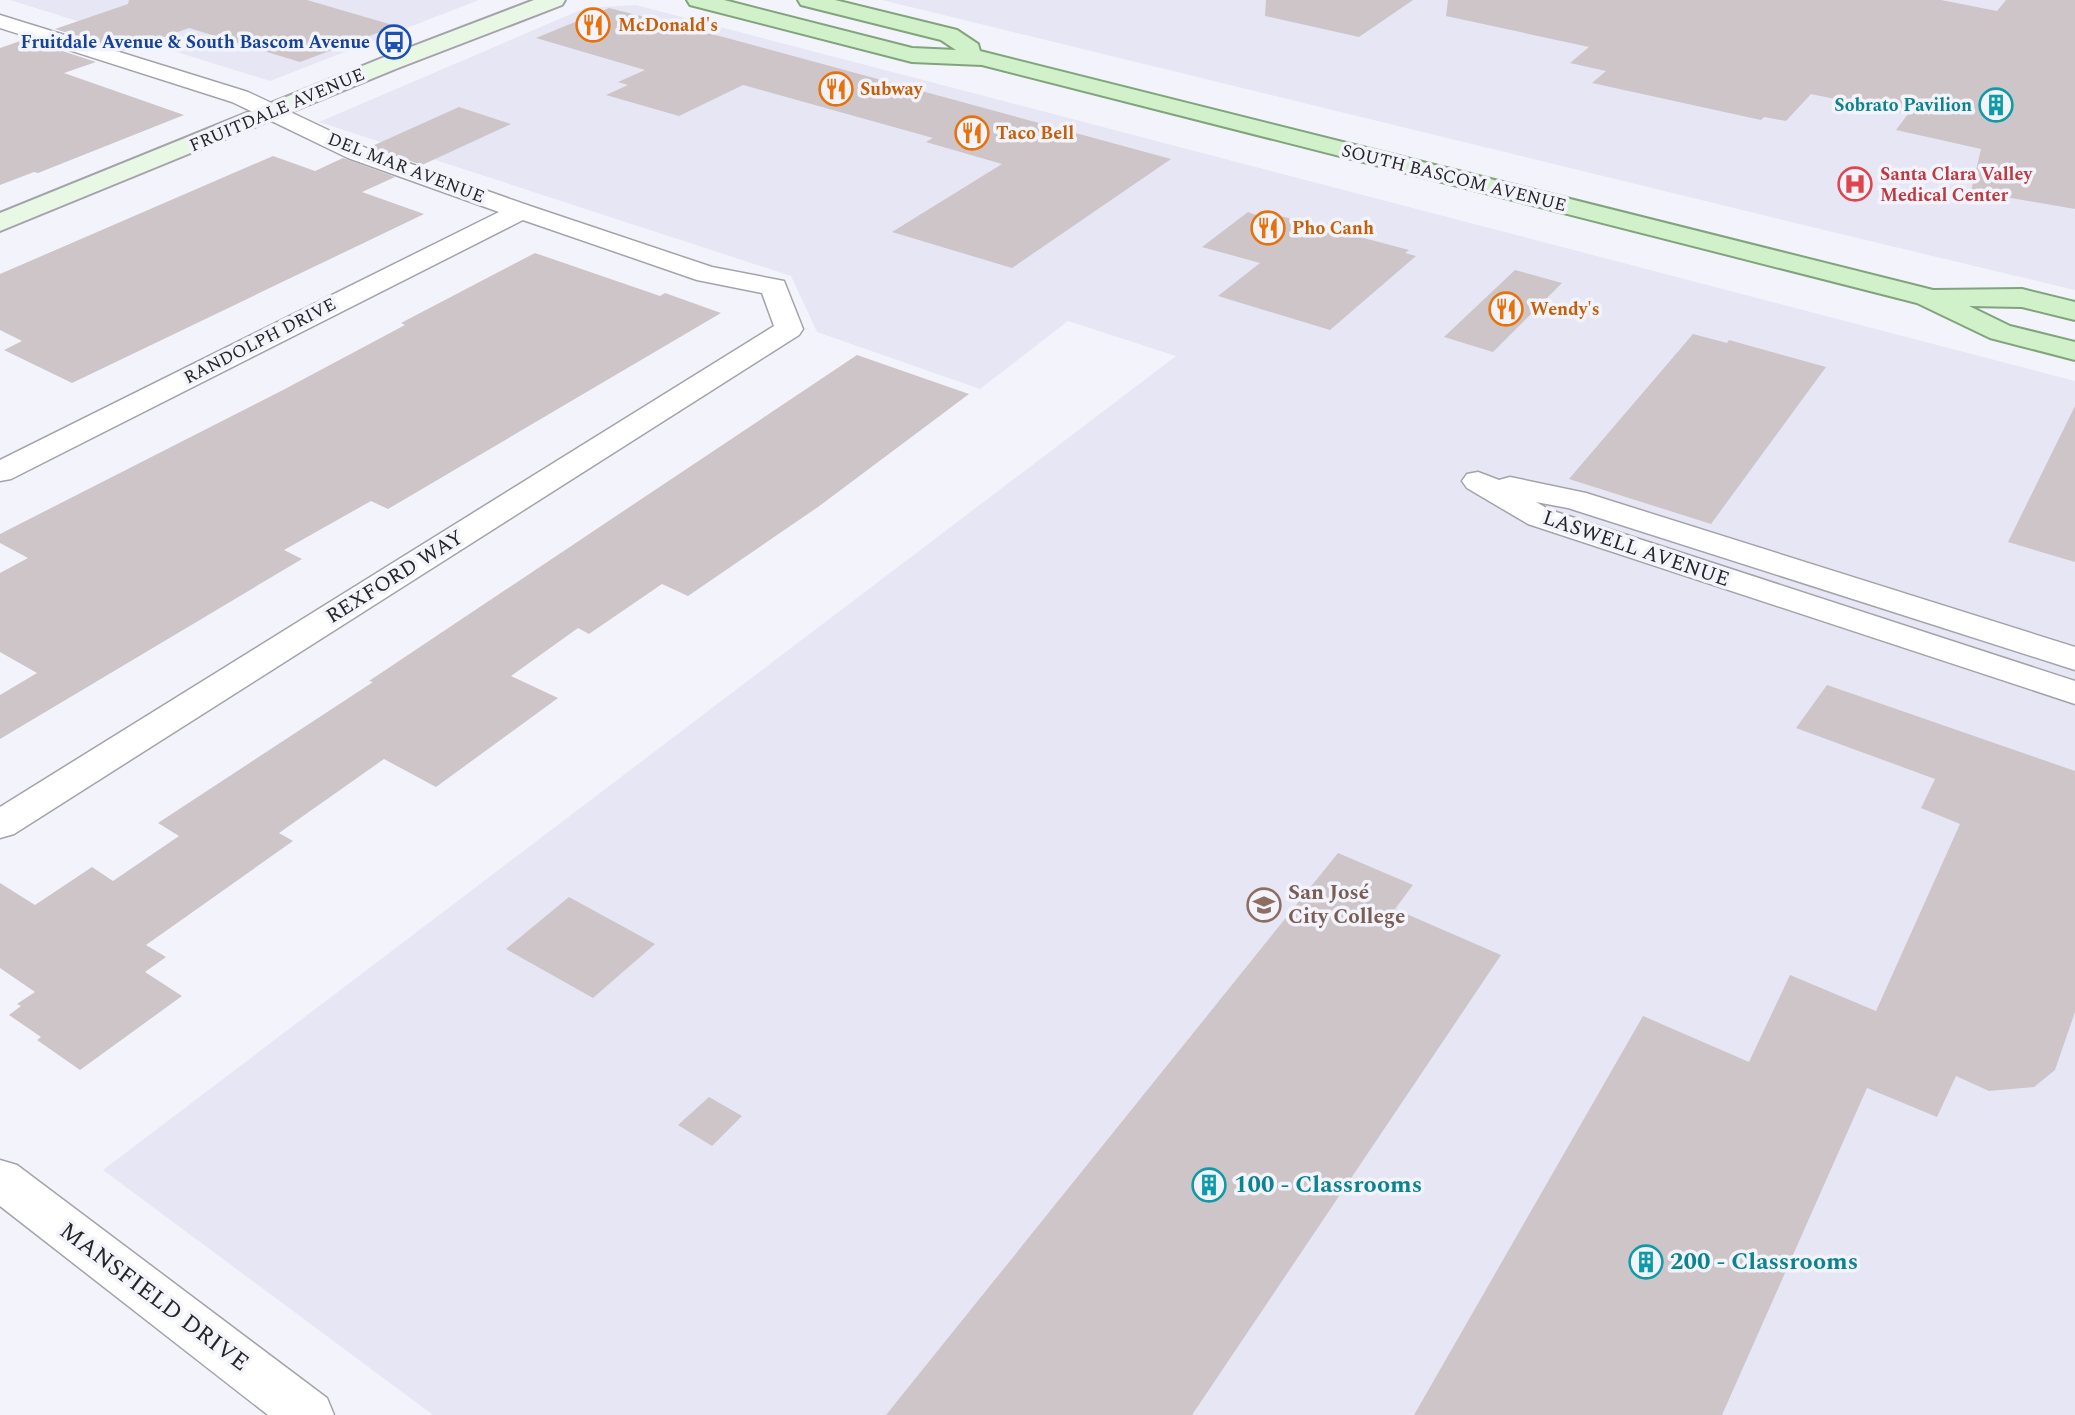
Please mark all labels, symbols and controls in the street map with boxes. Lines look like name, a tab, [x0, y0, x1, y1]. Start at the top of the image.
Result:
restaurant icon: McDonald's	[574, 6, 612, 44]
place label: McDonald's	[618, 12, 718, 39]
bus stop icon: Fruitdale Avenue & South Bascom Avenue	[375, 23, 413, 61]
place label: Fruitdale Avenue & South Bascom Avenue	[20, 29, 370, 56]
street label: FRUITDALE AVENUE	[185, 61, 369, 159]
restaurant icon: Subway	[817, 70, 855, 108]
place label: Subway	[860, 76, 924, 103]
building icon: Sobrato Pavilion	[1977, 86, 2015, 124]
place label: Sobrato Pavilion	[1834, 92, 1972, 119]
restaurant icon: Taco Bell	[953, 114, 991, 152]
place label: Taco Bell	[996, 120, 1074, 147]
street label: DEL MAR AVENUE	[324, 126, 488, 210]
street label: SOUTH BASCOM AVENUE	[1339, 137, 1569, 219]
place label: Santa Clara Valley Medical Center	[1880, 161, 2034, 209]
hospital icon: Santa Clara Valley Medical Center	[1836, 165, 1874, 203]
restaurant icon: Pho Canh	[1249, 209, 1287, 247]
place label: Pho Canh	[1292, 215, 1374, 242]
restaurant icon: Wendy's	[1487, 290, 1525, 328]
street label: RANDOLPH DRIVE	[179, 291, 341, 391]
place label: Wendy's	[1530, 296, 1600, 323]
street label: LASWELL AVENUE	[1538, 502, 1734, 596]
street label: REXFORD WAY	[320, 522, 470, 632]
place label: San José City College	[1288, 877, 1406, 933]
school or university icon: San José City College	[1245, 886, 1283, 924]
building icon: 100 - Classrooms	[1190, 1166, 1228, 1204]
place label: 100 - Classrooms	[1234, 1167, 1422, 1203]
street label: MANSFIELD DRIVE	[52, 1214, 256, 1380]
building icon: 200 - Classrooms	[1627, 1243, 1665, 1281]
place label: 200 - Classrooms	[1670, 1244, 1858, 1280]

